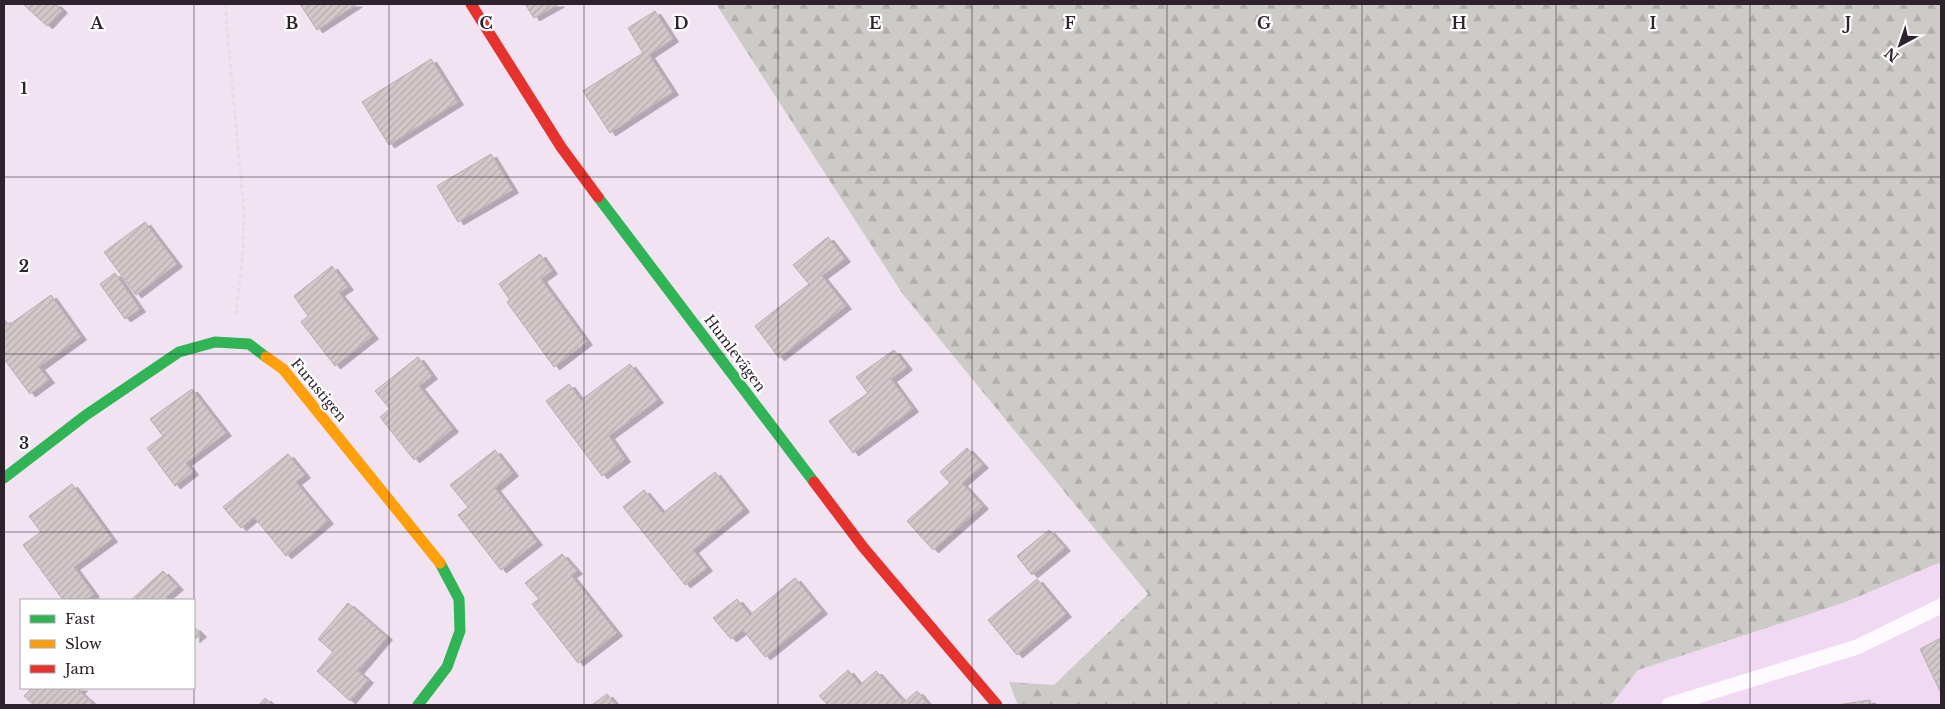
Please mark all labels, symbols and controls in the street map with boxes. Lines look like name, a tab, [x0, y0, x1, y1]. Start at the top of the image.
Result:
text: A	[90, 13, 105, 33]
text: B	[286, 13, 299, 33]
text: C	[479, 13, 493, 33]
text: D	[674, 13, 688, 33]
text: E	[869, 13, 881, 33]
text: F	[1064, 13, 1076, 33]
text: G	[1257, 13, 1271, 33]
text: H	[1451, 13, 1467, 33]
text: I	[1650, 13, 1657, 33]
text: J	[1842, 13, 1851, 33]
north arrow	[1875, 20, 1925, 70]
text: N	[1881, 44, 1902, 66]
text: 1	[21, 78, 28, 98]
text: 2	[19, 256, 29, 276]
street label: Humlevägen	[700, 311, 770, 395]
street label: Furustigen	[287, 355, 351, 426]
text: 3	[19, 433, 29, 453]
legend	[20, 599, 195, 689]
text: Fast	[65, 609, 96, 628]
text: Slow	[65, 634, 102, 653]
text: Jam	[63, 659, 95, 678]

